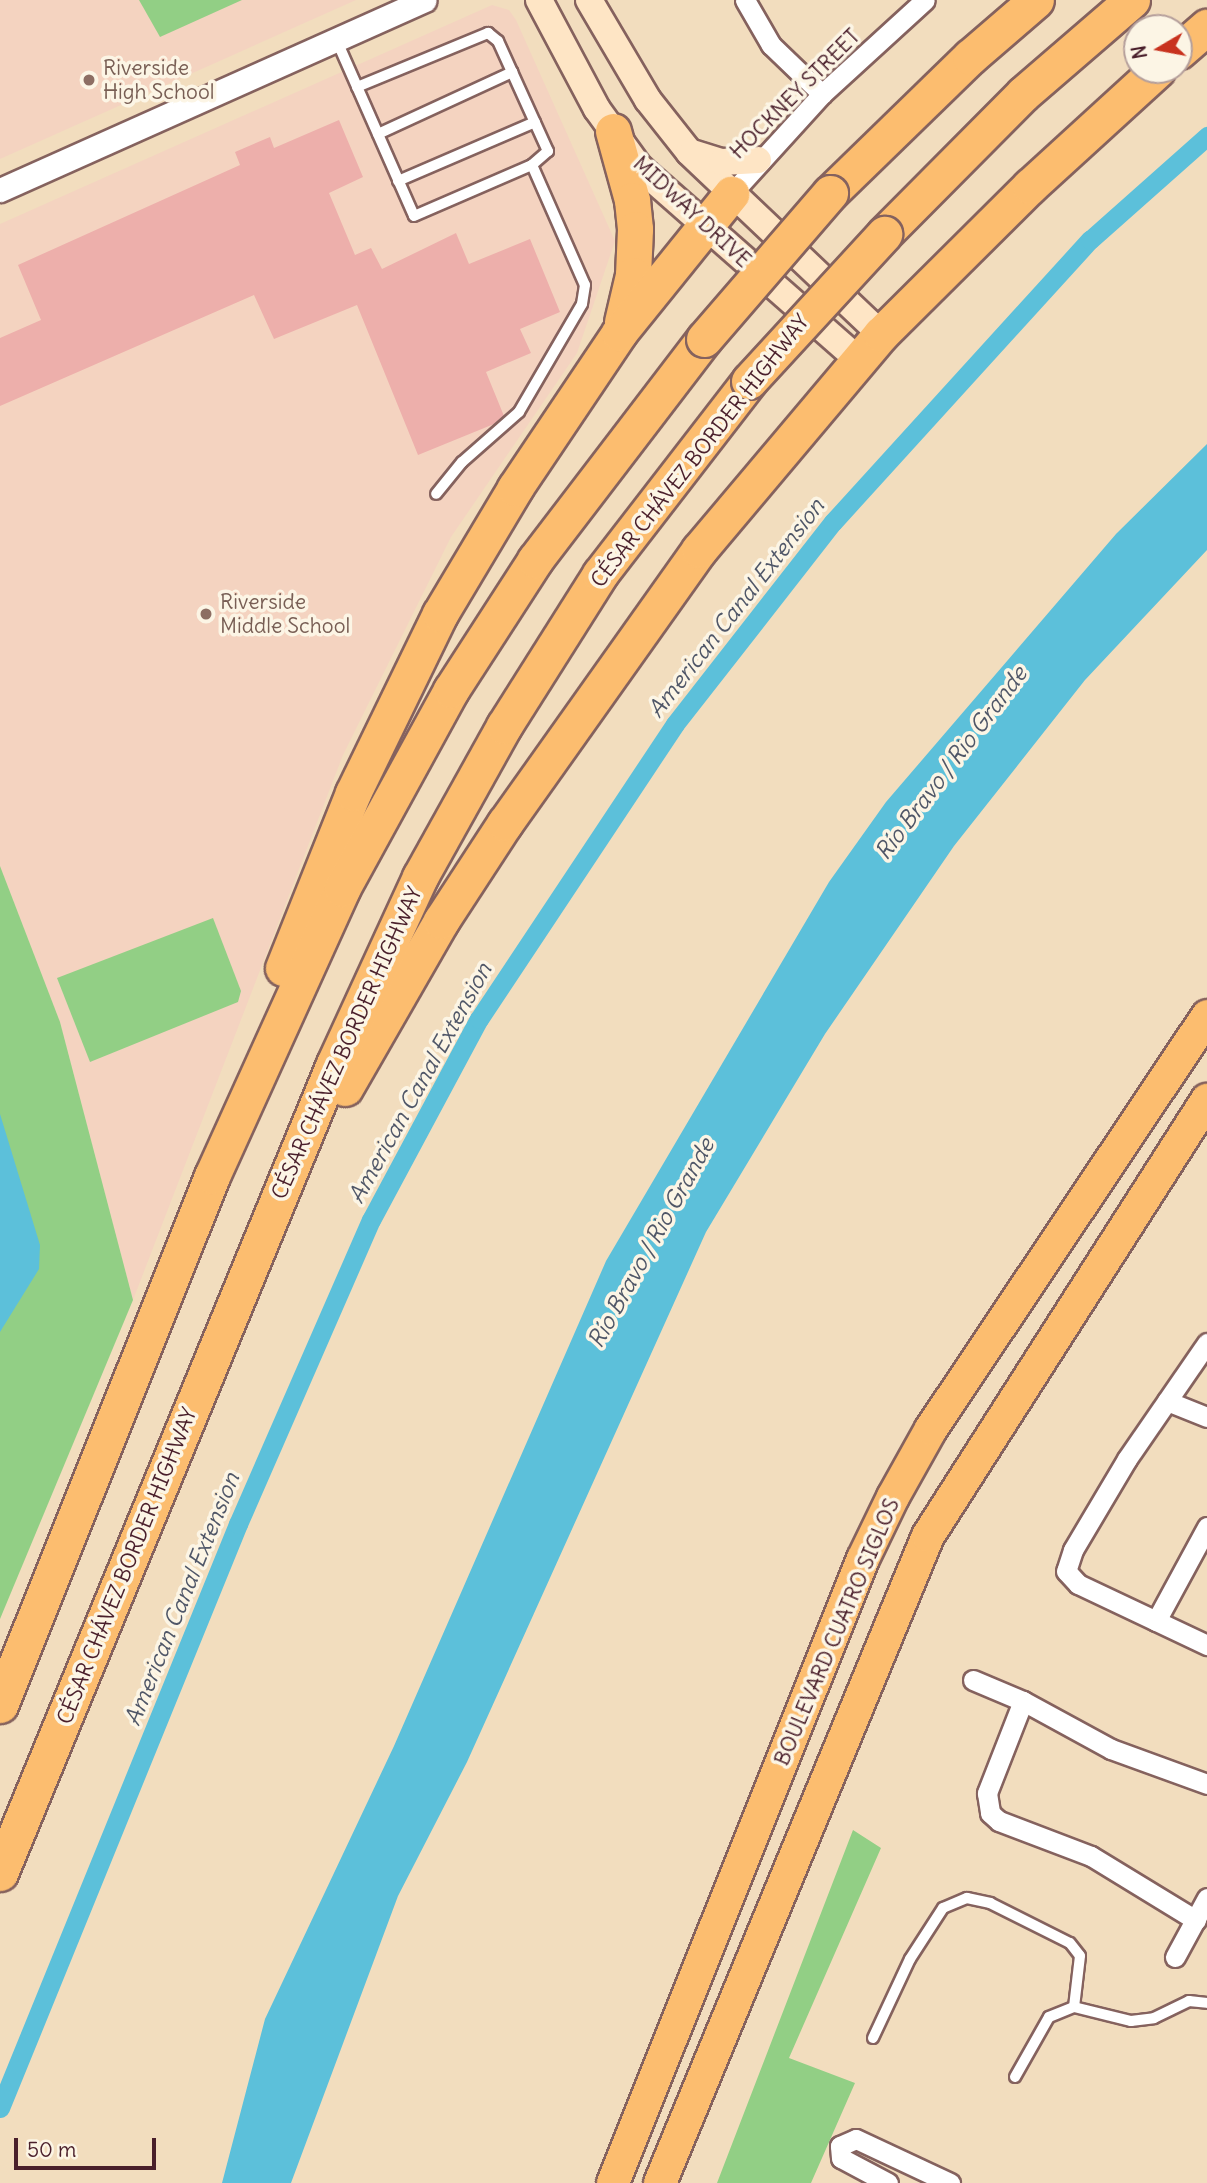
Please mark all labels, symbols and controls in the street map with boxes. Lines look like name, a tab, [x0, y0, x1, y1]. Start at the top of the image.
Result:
north arrow	[1123, 14, 1193, 84]
street label: HOCKNEY STREET	[725, 24, 865, 164]
text: N	[1126, 44, 1152, 61]
place label: Riverside High School	[103, 55, 214, 105]
marker: Riverside High School	[81, 72, 97, 88]
street label: MIDWAY DRIVE	[628, 151, 756, 273]
street label: CÉSAR CHÁVEZ BORDER HIGHWAY	[586, 310, 814, 592]
water label: American Canal Extension	[642, 493, 830, 723]
place label: Riverside Middle School	[220, 589, 350, 639]
marker: Riverside Middle School	[198, 606, 214, 622]
water label: Río Bravo / Rio Grande	[869, 661, 1033, 865]
street label: CÉSAR CHÁVEZ BORDER HIGHWAY	[267, 883, 427, 1203]
water label: American Canal Extension	[342, 958, 498, 1208]
water label: Río Bravo / Rio Grande	[582, 1134, 720, 1352]
street label: CÉSAR CHÁVEZ BORDER HIGHWAY	[52, 1404, 202, 1728]
water label: American Canal Extension	[119, 1469, 245, 1729]
street label: BOULEVARD CUATRO SIGLOS	[769, 1495, 905, 1769]
scale bar	[18, 2124, 159, 2168]
text: 50 m	[27, 2136, 76, 2163]

